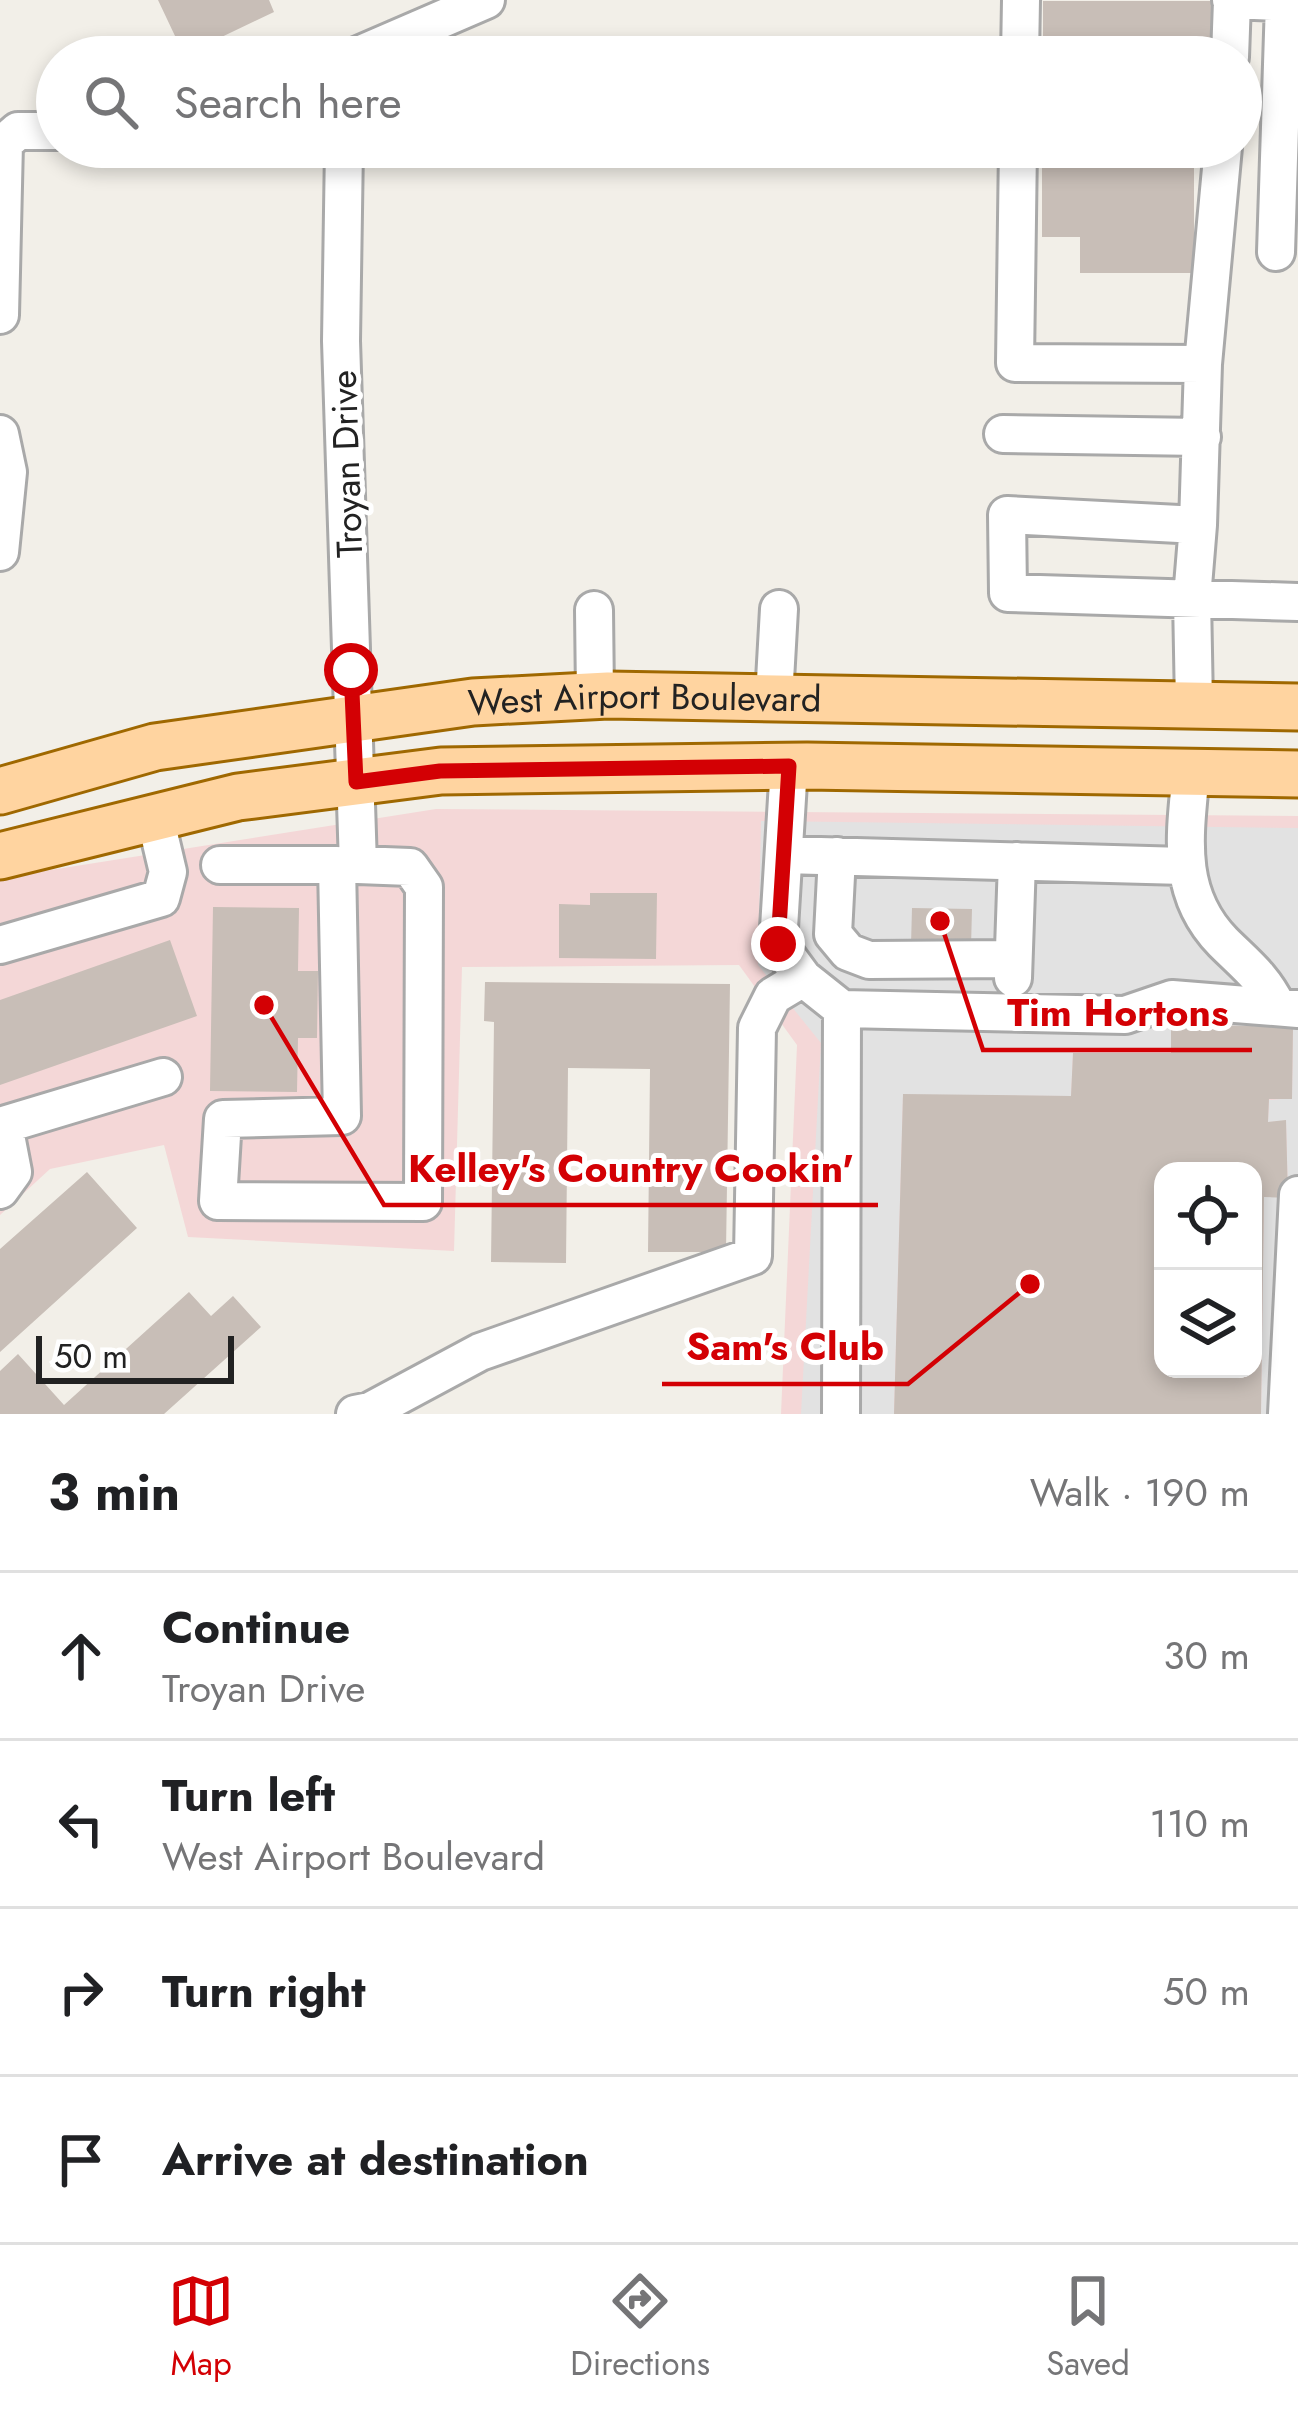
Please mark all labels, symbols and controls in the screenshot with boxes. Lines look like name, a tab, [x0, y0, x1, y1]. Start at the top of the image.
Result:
search box	[36, 36, 1262, 168]
icon: search	[78, 69, 144, 135]
text: Search here	[174, 70, 402, 135]
street label: Troyan Drive	[317, 369, 375, 559]
route start	[324, 643, 378, 697]
street label: West Airport Boulevard	[466, 669, 822, 728]
route end	[751, 917, 805, 971]
callout: Tim Hortons	[983, 975, 1252, 1050]
text: Tim Hortons	[1007, 984, 1229, 1041]
callout: Kelley's Country Cookin'	[384, 1130, 878, 1205]
text: Kelley's Country Cookin'	[408, 1140, 854, 1197]
map controls	[1154, 1162, 1262, 1378]
button: locate	[1154, 1162, 1262, 1270]
button: layers	[1154, 1270, 1262, 1378]
callout: Sam's Club	[662, 1309, 908, 1384]
text: Sam's Club	[686, 1318, 884, 1375]
scale bar	[36, 1330, 234, 1383]
text: 50 m	[54, 1333, 128, 1380]
text: 3 min	[48, 1455, 180, 1529]
text: Walk · 190 m	[1030, 1464, 1250, 1521]
text: Continue	[162, 1595, 350, 1660]
icon: ahead	[48, 1623, 114, 1689]
text: 30 m	[1163, 1627, 1250, 1684]
text: Troyan Drive	[162, 1660, 365, 1717]
text: Turn left	[162, 1763, 335, 1828]
icon: left	[48, 1791, 114, 1857]
text: 110 m	[1149, 1795, 1250, 1852]
text: West Airport Boulevard	[162, 1828, 545, 1885]
icon: right	[48, 1959, 114, 2025]
text: Turn right	[162, 1959, 366, 2024]
text: 50 m	[1162, 1963, 1250, 2020]
icon: arrive	[48, 2127, 114, 2193]
text: Arrive at destination	[162, 2127, 589, 2192]
tab: Map	[168, 2268, 234, 2387]
tab: Directions	[570, 2268, 710, 2387]
tab: Saved	[1046, 2268, 1130, 2387]

